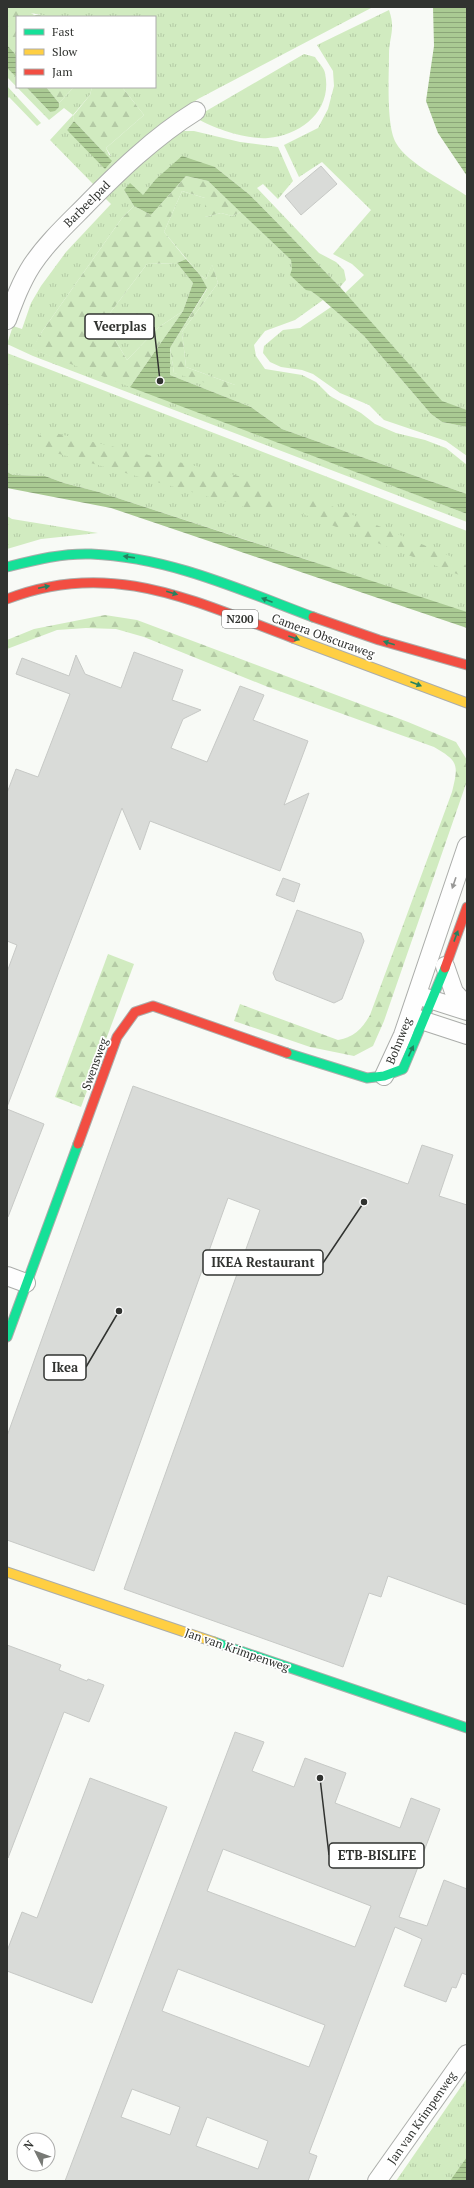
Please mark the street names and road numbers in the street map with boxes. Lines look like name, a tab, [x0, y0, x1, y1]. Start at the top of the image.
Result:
street label: Barbeelpad	[60, 177, 113, 230]
road number: N200	[222, 610, 258, 628]
street label: Camera Obscuraweg	[270, 610, 377, 661]
street label: Bohnweg	[382, 1015, 415, 1066]
street label: Swensweg	[78, 1035, 111, 1092]
street label: Jan van Krimpenweg	[183, 1625, 292, 1675]
street label: Jan van Krimpenweg	[384, 2068, 460, 2167]

